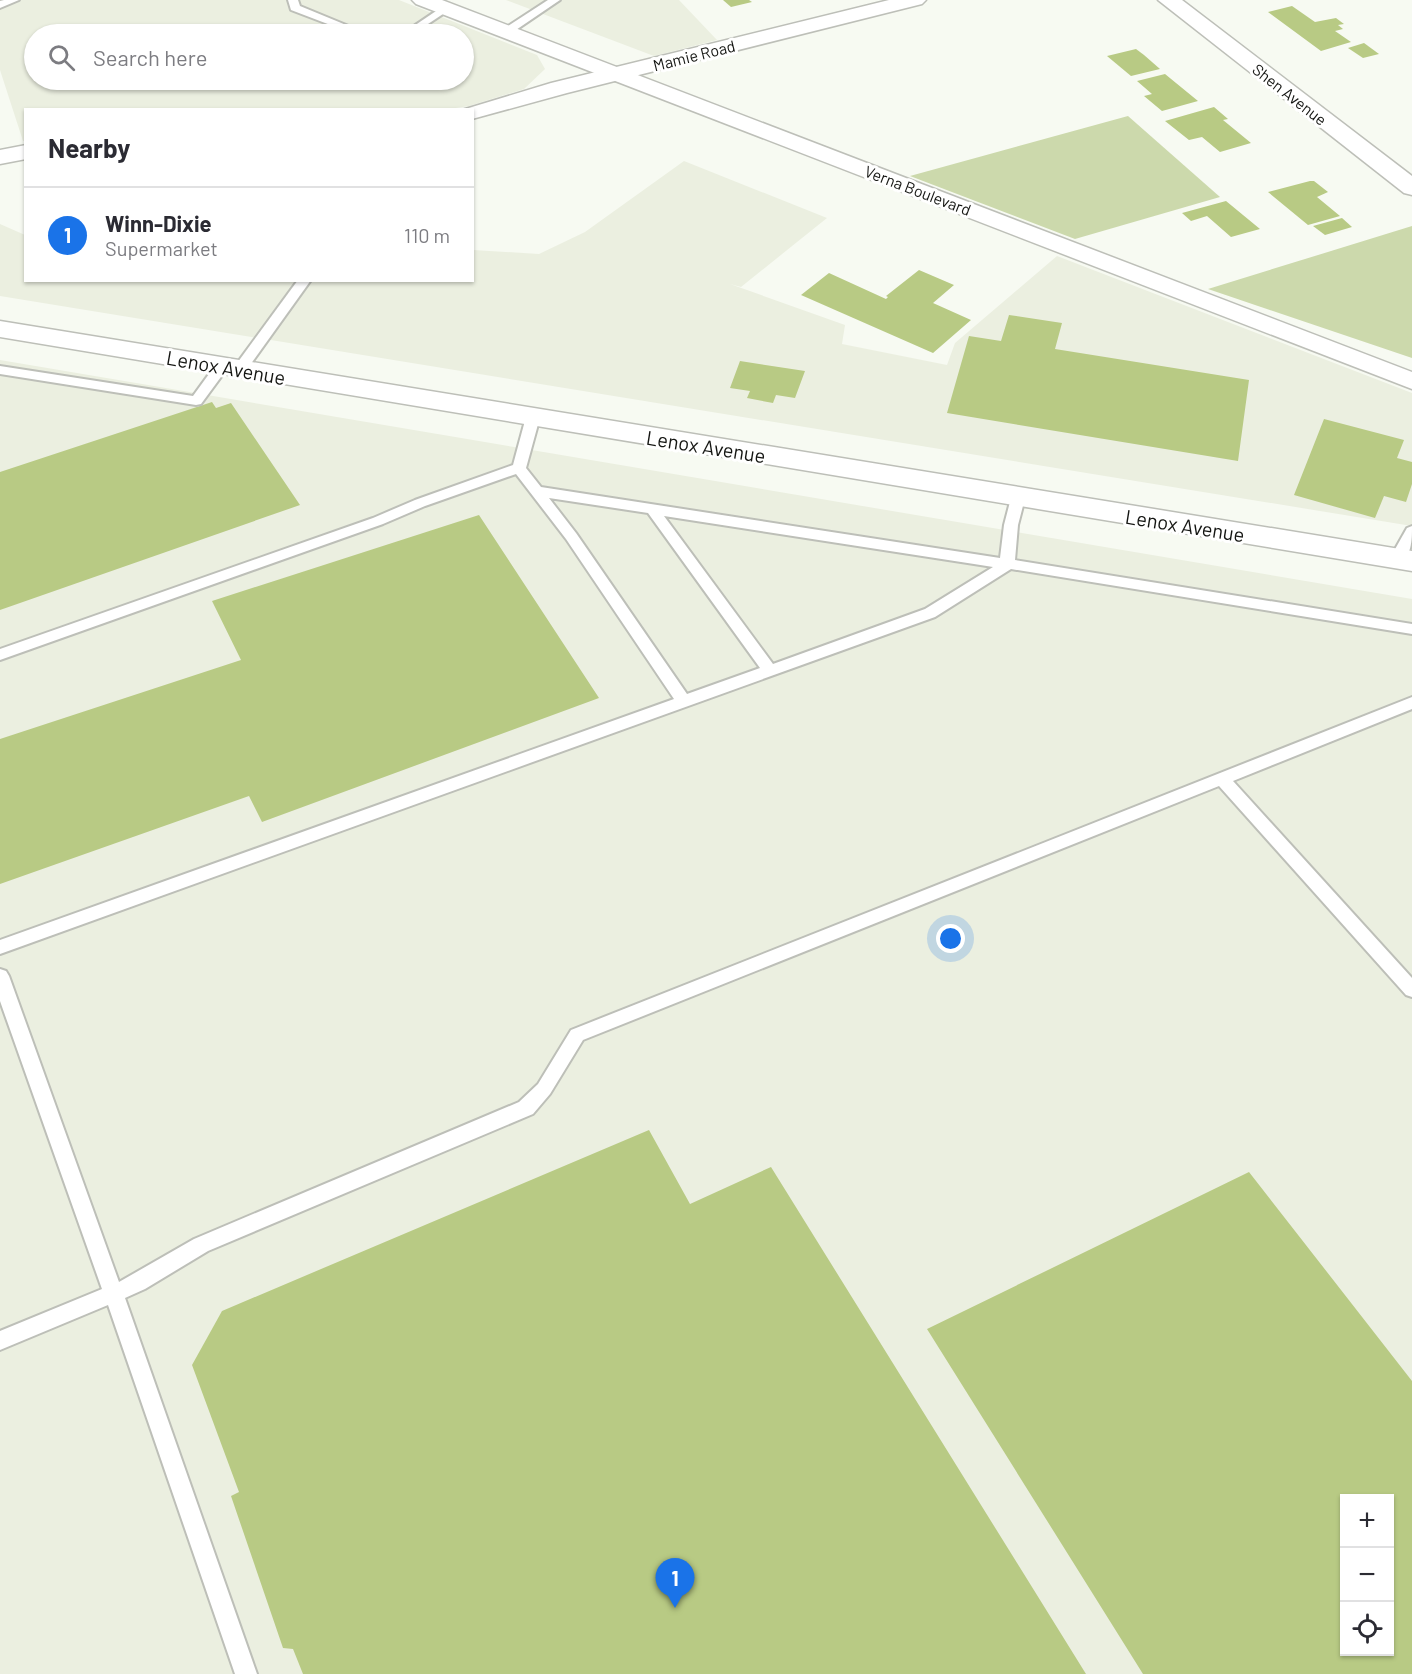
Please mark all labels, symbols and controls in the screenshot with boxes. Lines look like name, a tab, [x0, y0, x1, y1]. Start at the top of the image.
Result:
search box	[24, 24, 474, 90]
street label: Mamie Road	[651, 36, 737, 74]
icon: search	[45, 41, 78, 74]
text: Search here	[93, 44, 207, 70]
street label: Shen Avenue	[1249, 59, 1331, 129]
text: Nearby	[48, 132, 130, 163]
street label: Verna Boulevard	[862, 161, 974, 219]
text: Winn-Dixie	[105, 210, 212, 236]
text: 1	[64, 223, 71, 247]
text: 110 m	[404, 223, 450, 247]
text: Supermarket	[105, 236, 218, 260]
street label: Lenox Avenue	[165, 345, 287, 389]
street label: Lenox Avenue	[645, 425, 767, 467]
street label: Lenox Avenue	[1124, 504, 1246, 546]
your location	[936, 924, 965, 953]
map controls	[1340, 1494, 1394, 1656]
button: +	[1340, 1494, 1394, 1548]
button: −	[1340, 1548, 1394, 1602]
pin: 1	[656, 1558, 694, 1608]
button: locate	[1340, 1602, 1394, 1656]

